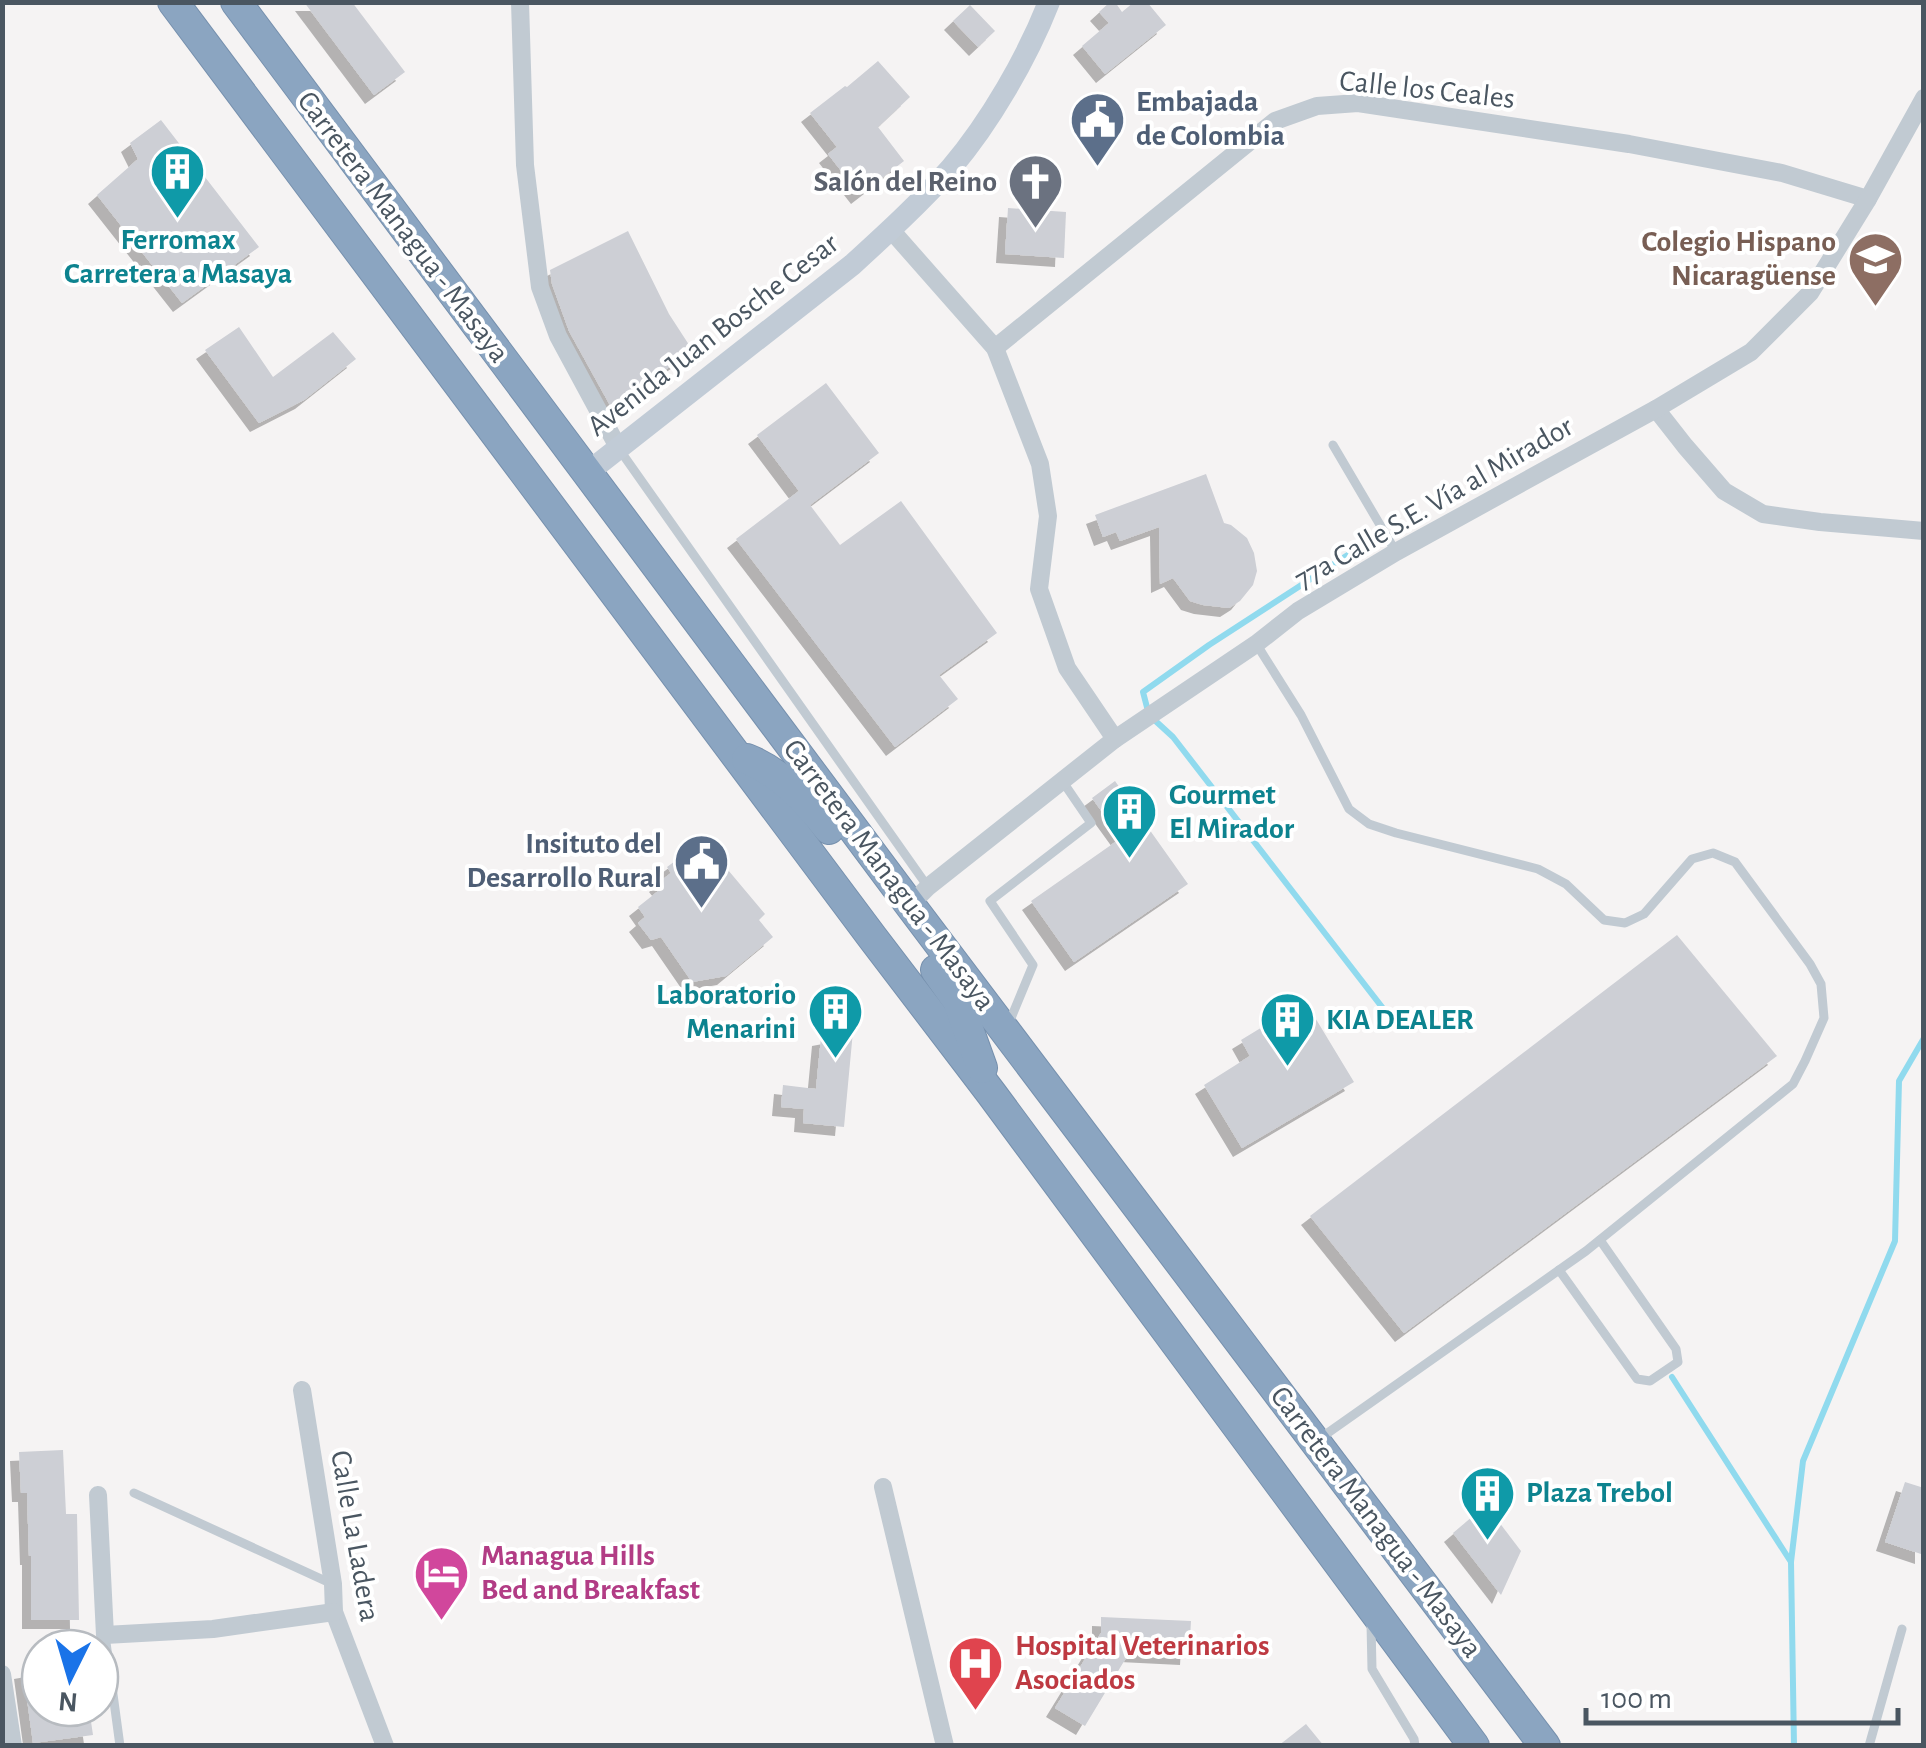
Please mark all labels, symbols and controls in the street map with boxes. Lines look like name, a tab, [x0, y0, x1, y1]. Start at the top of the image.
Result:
street label: Calle los Ceales	[1338, 66, 1516, 114]
street label: Carretera Managua - Masaya	[292, 86, 514, 368]
place label: Embajada de Colombia	[1136, 87, 1285, 151]
public building icon: Embajada de Colombia	[1067, 89, 1127, 168]
building icon: Ferromax Carretera a Masaya	[148, 142, 208, 221]
church icon: Salón del Reino	[1006, 152, 1066, 231]
place label: Salón del Reino	[814, 167, 997, 197]
place label: Ferromax Carretera a Masaya	[64, 225, 292, 289]
place label: Colegio Hispano Nicaragüense	[1642, 227, 1836, 291]
street label: Avenida Juan Bosche Cesar	[582, 228, 844, 442]
school or university icon: Colegio Hispano Nicaragüense	[1845, 229, 1905, 308]
street label: 77a Calle S.E. Vía al Mirador	[1290, 411, 1578, 595]
street label: Carretera Managua - Masaya	[778, 734, 1000, 1016]
place label: Gourmet El Mirador	[1169, 780, 1295, 844]
building icon: Gourmet El Mirador	[1100, 782, 1160, 861]
place label: Insituto del Desarrollo Rural	[467, 829, 662, 893]
public building icon: Insituto del Desarrollo Rural	[671, 831, 731, 910]
place label: Laboratorio Menarini	[656, 980, 796, 1044]
building icon: Laboratorio Menarini	[805, 982, 865, 1061]
building icon: KIA DEALER	[1257, 990, 1317, 1069]
place label: KIA DEALER	[1326, 1005, 1474, 1035]
street label: Carretera Managua - Masaya	[1265, 1381, 1487, 1663]
street label: Calle La Ladera	[325, 1448, 385, 1624]
building icon: Plaza Trebol	[1457, 1463, 1517, 1542]
place label: Plaza Trebol	[1526, 1478, 1673, 1508]
place label: Managua Hills Bed and Breakfast	[481, 1541, 700, 1605]
hotel icon: Managua Hills Bed and Breakfast	[412, 1543, 472, 1622]
north arrow	[20, 1628, 120, 1728]
place label: Hospital Veterinarios Asociados	[1015, 1631, 1269, 1695]
hospital icon: Hospital Veterinarios Asociados	[946, 1633, 1006, 1712]
scale bar	[1586, 1663, 1898, 1725]
text: 100 m	[1601, 1684, 1672, 1714]
text: N	[57, 1686, 79, 1716]

